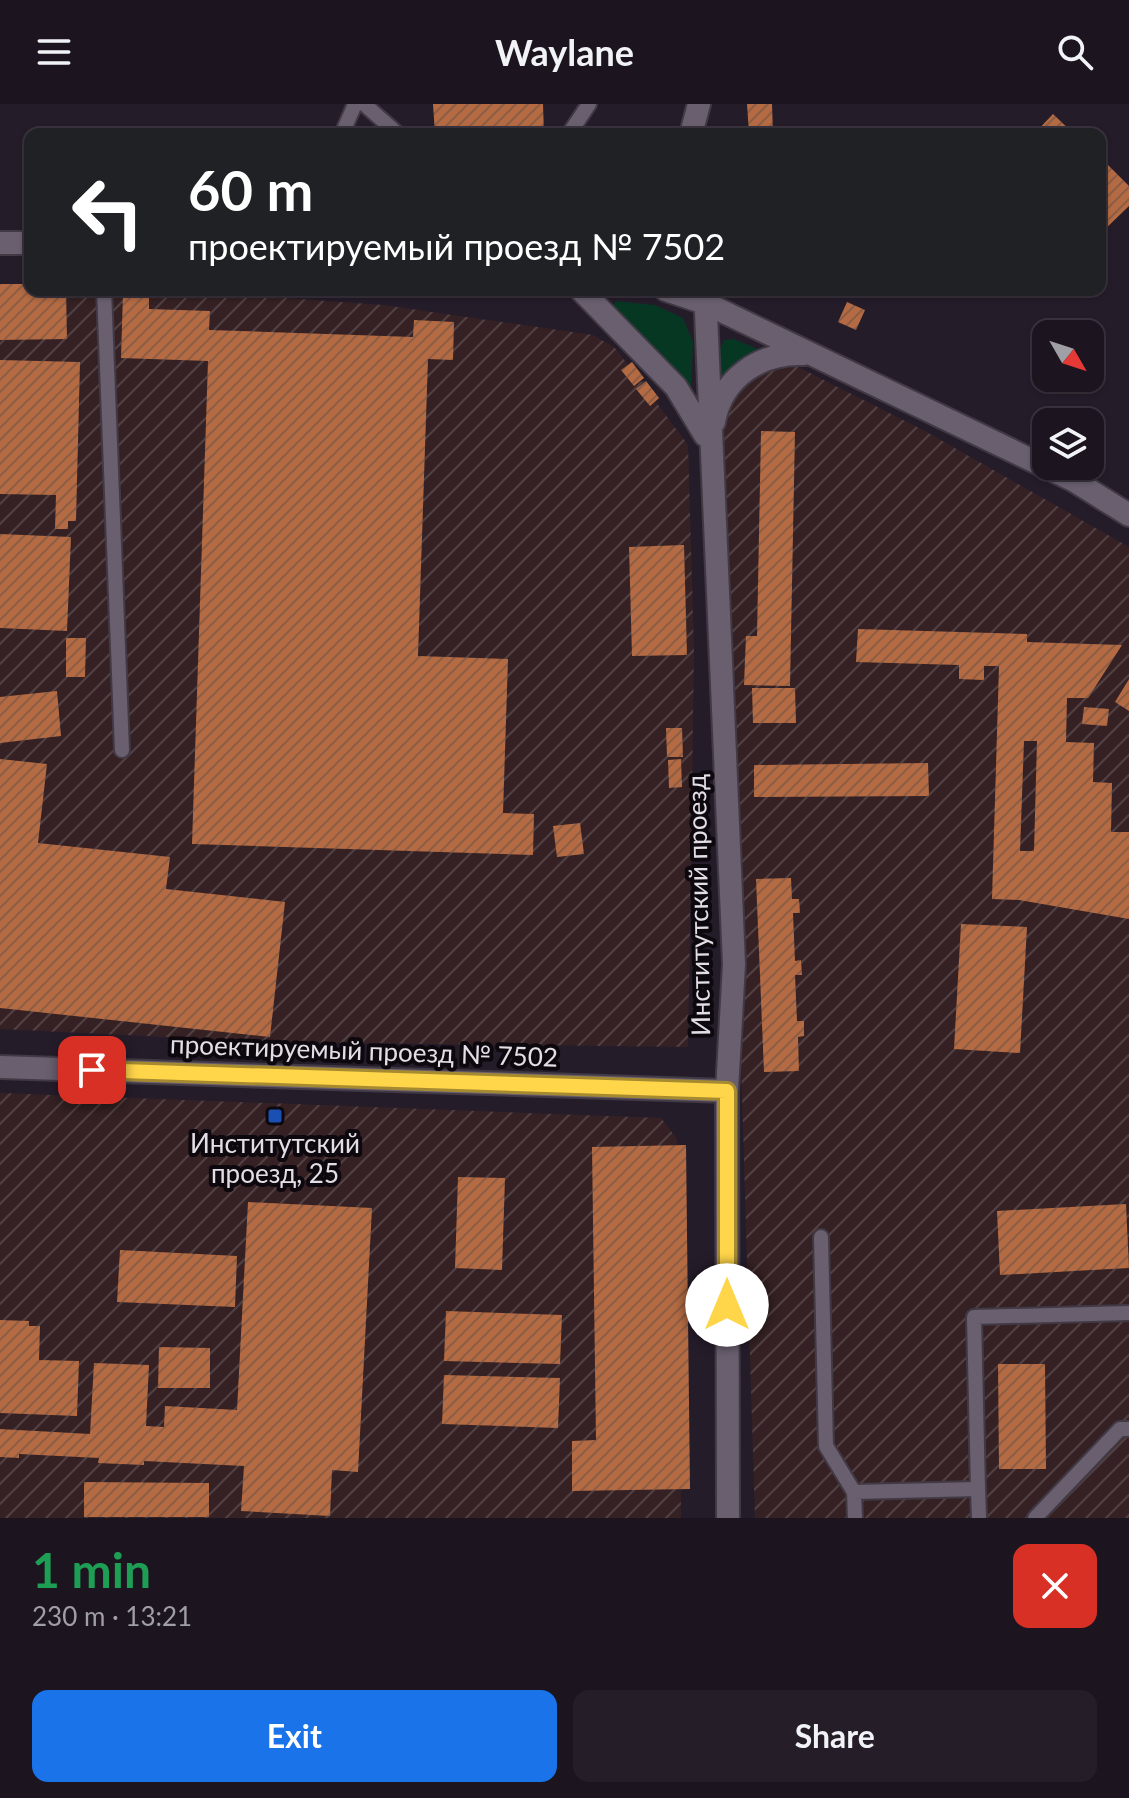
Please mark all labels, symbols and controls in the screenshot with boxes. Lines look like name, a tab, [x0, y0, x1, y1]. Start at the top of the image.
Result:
icon: menu	[32, 30, 76, 74]
text: Waylane	[495, 30, 634, 74]
icon: search	[1053, 30, 1097, 74]
text: 60 m	[188, 156, 313, 223]
icon: left	[56, 160, 160, 264]
text: проектируемый проезд № 7502	[188, 224, 725, 268]
north arrow	[1032, 320, 1104, 392]
map controls	[1032, 320, 1104, 480]
button: layers	[1032, 408, 1104, 480]
street label: Институтский проезд	[680, 774, 716, 1036]
street label: проектируемый проезд № 7502	[170, 1027, 558, 1073]
pin	[58, 1036, 126, 1104]
icon: arrive	[70, 1048, 114, 1092]
marker: Институтский проезд, 25	[266, 1107, 284, 1125]
place label: Институтский проезд, 25	[190, 1127, 360, 1189]
position arrow	[685, 1263, 769, 1347]
text: 1 min	[32, 1541, 151, 1598]
button: close	[1013, 1544, 1097, 1628]
text: 230 m · 13:21	[32, 1600, 192, 1632]
button: Exit	[32, 1690, 557, 1782]
button: Share	[573, 1690, 1097, 1782]

